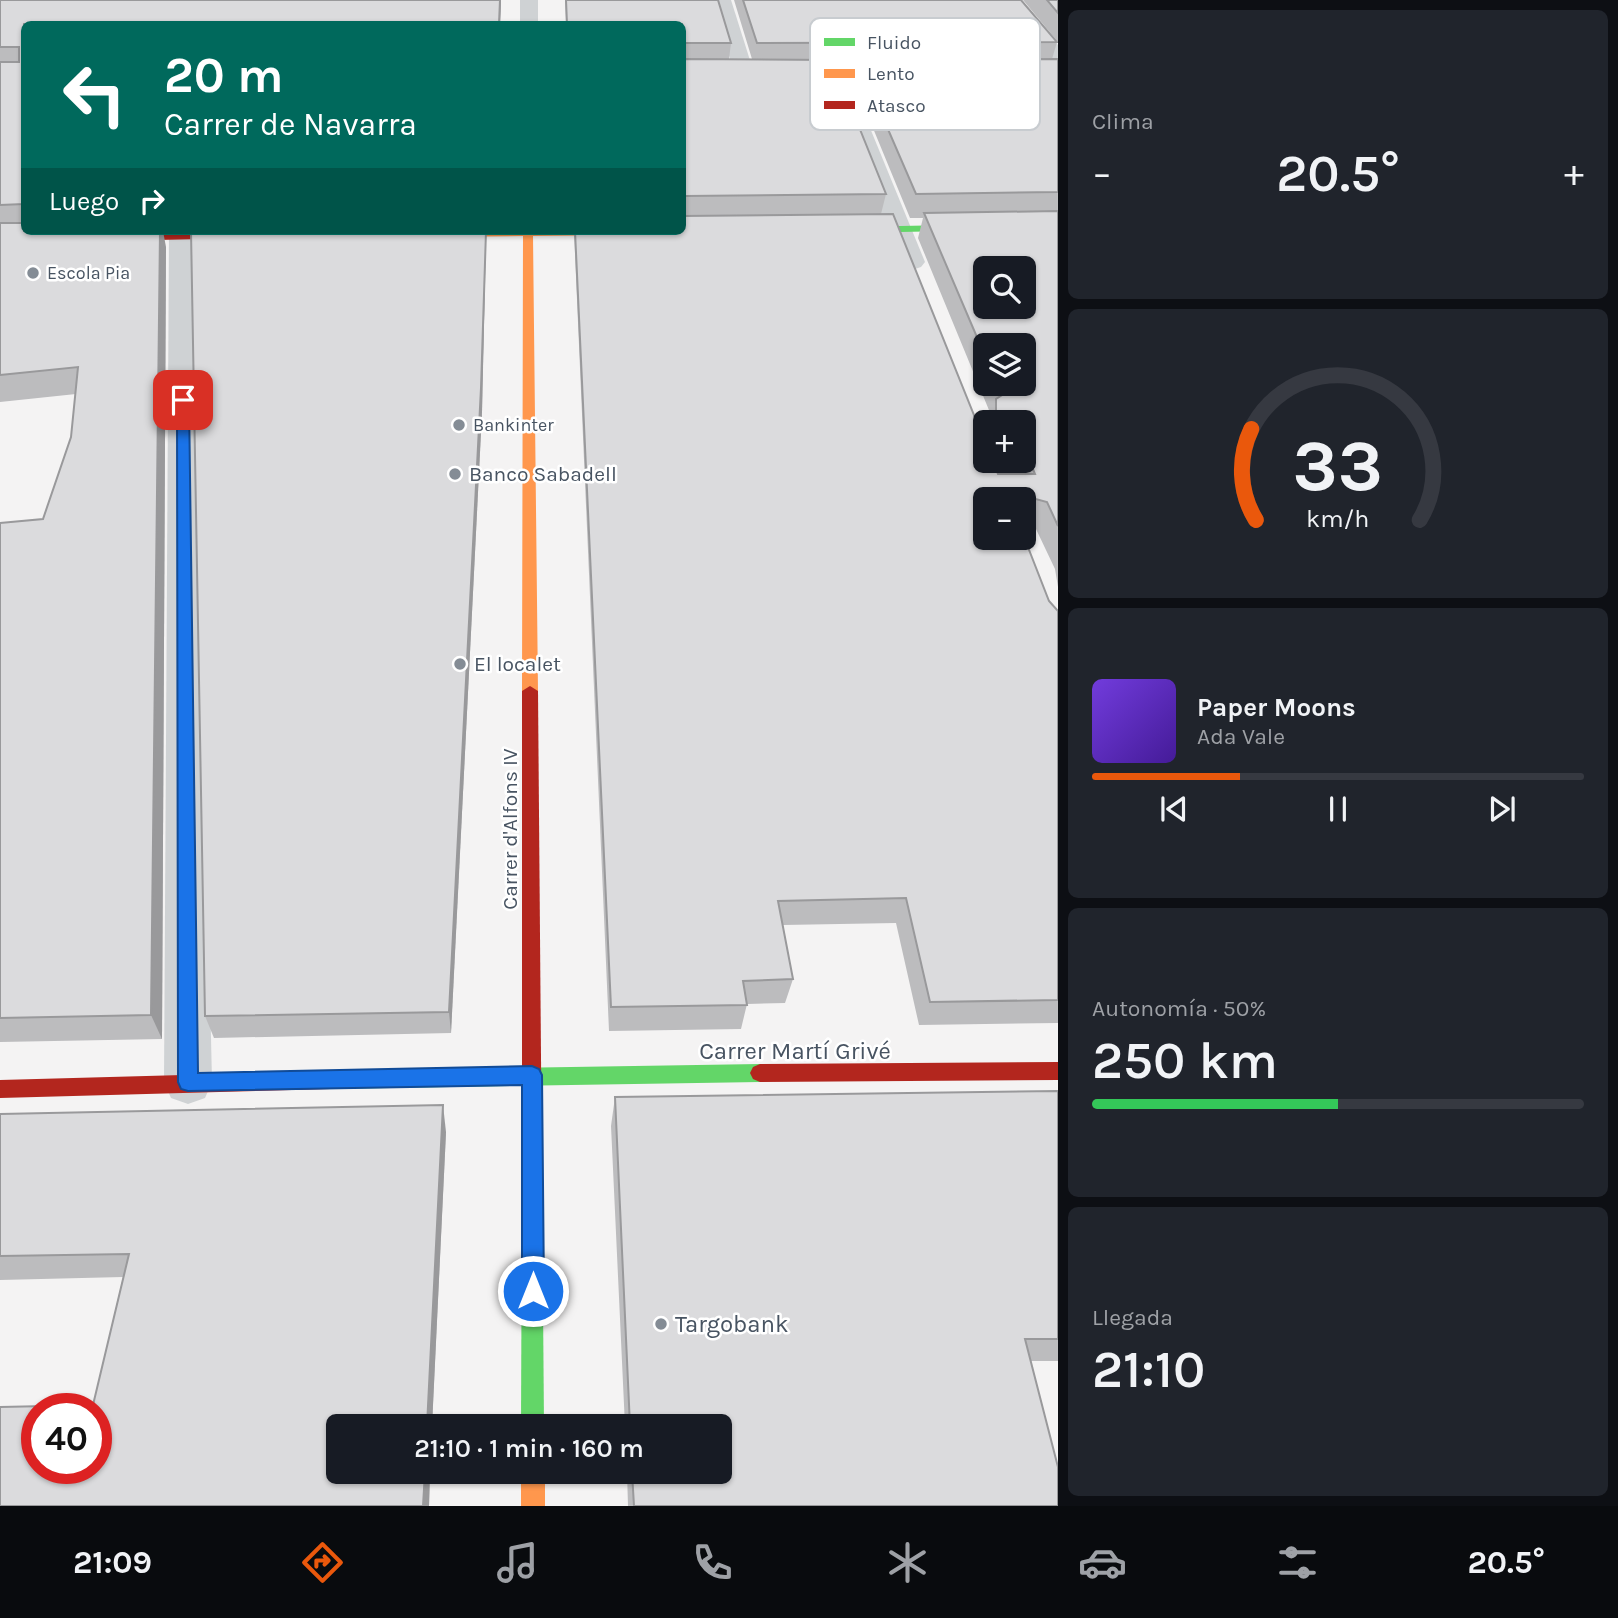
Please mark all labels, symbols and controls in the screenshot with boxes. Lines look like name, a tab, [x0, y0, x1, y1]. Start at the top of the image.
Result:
legend	[810, 18, 1040, 130]
text: Fluido	[867, 32, 921, 54]
text: 20 m	[164, 47, 284, 104]
icon: left	[49, 49, 140, 140]
text: Lento	[867, 63, 915, 85]
text: Atasco	[867, 95, 926, 117]
text: Carrer de Navarra	[164, 106, 417, 143]
text: Clima	[1092, 108, 1154, 135]
text: 20.5°	[1276, 143, 1400, 204]
text: −	[1092, 151, 1112, 196]
text: +	[1564, 151, 1584, 196]
icon: right	[133, 182, 171, 220]
text: Luego	[49, 186, 119, 217]
map controls	[973, 256, 1036, 550]
button: search	[973, 256, 1036, 319]
place label: Escola Pia	[47, 262, 130, 284]
marker: Escola Pia	[25, 265, 41, 281]
button: layers	[973, 333, 1036, 396]
pin	[153, 370, 213, 430]
icon: arrive	[164, 381, 202, 419]
button: +	[973, 410, 1036, 473]
place label: Bankinter	[473, 414, 554, 436]
marker: Bankinter	[451, 417, 467, 433]
text: 33	[1293, 423, 1383, 508]
place label: Banco Sabadell	[469, 462, 617, 486]
marker: Banco Sabadell	[447, 466, 463, 482]
button: −	[973, 487, 1036, 550]
text: km/h	[1306, 504, 1370, 533]
place label: El localet	[474, 652, 561, 676]
marker: El localet	[452, 656, 468, 672]
text: Paper Moons	[1197, 692, 1356, 723]
text: Ada Vale	[1197, 723, 1285, 750]
street label: Carrer d'Alfons IV	[498, 748, 522, 910]
icon: previous	[1155, 790, 1193, 828]
icon: pause	[1319, 790, 1357, 828]
icon: next	[1483, 790, 1521, 828]
text: Autonomía · 50%	[1092, 995, 1266, 1022]
text: 250 km	[1092, 1030, 1278, 1091]
street label: Carrer Martí Grivé	[699, 1037, 891, 1065]
position arrow	[496, 1254, 570, 1328]
text: Llegada	[1092, 1304, 1173, 1331]
place label: Targobank	[675, 1310, 789, 1338]
marker: Targobank	[653, 1316, 669, 1332]
text: 21:10	[1092, 1339, 1205, 1400]
speed limit sign: 40	[21, 1393, 112, 1484]
text: 21:10 · 1 min · 160 m	[414, 1433, 644, 1464]
icon: directions	[298, 1538, 347, 1587]
icon: music	[493, 1538, 542, 1587]
icon: phone	[688, 1538, 737, 1587]
icon: climate	[883, 1538, 932, 1587]
icon: car	[1078, 1538, 1127, 1587]
icon: filters	[1273, 1538, 1322, 1587]
text: 21:09	[73, 1544, 152, 1581]
text: 20.5°	[1467, 1544, 1545, 1581]

